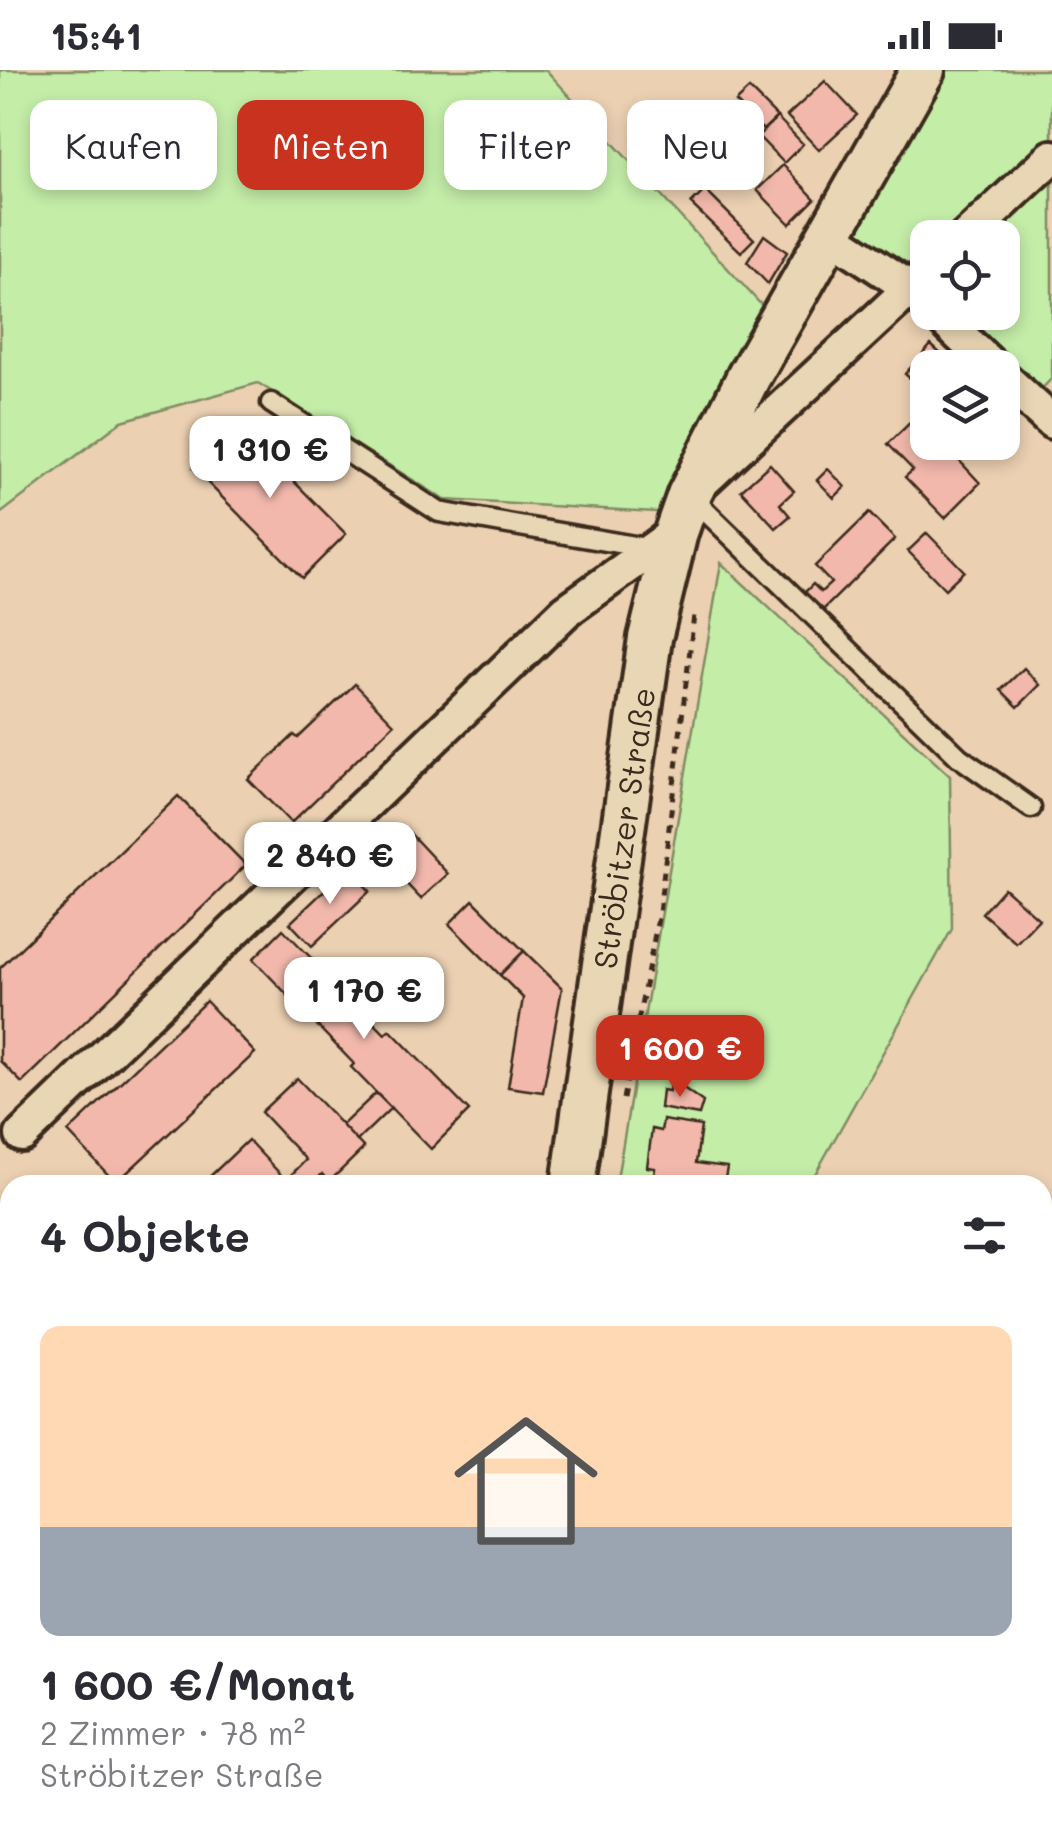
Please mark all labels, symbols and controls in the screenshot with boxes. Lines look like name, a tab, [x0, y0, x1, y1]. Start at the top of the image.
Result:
text: 15:41	[50, 10, 142, 60]
chip: Kaufen	[30, 100, 217, 190]
chip: Mieten	[237, 100, 424, 190]
chip: Filter	[444, 100, 607, 190]
chip: Neu	[627, 100, 764, 190]
map controls	[910, 220, 1020, 460]
button: locate	[910, 220, 1020, 330]
button: layers	[910, 350, 1020, 460]
pin: 1 310 €	[178, 416, 362, 501]
text: 1 310 €	[211, 427, 329, 469]
street label: Ströbitzer Straße	[582, 685, 664, 971]
pin: 2 840 €	[238, 822, 422, 907]
text: 2 840 €	[266, 833, 394, 875]
pin: 1 170 €	[272, 957, 456, 1042]
text: 1 170 €	[306, 968, 422, 1010]
pin: 1 600 €	[588, 1015, 772, 1100]
text: 1 600 €	[618, 1026, 742, 1068]
text: 4 Objekte	[40, 1208, 250, 1263]
icon: filters	[957, 1208, 1012, 1263]
icon: home	[436, 1391, 616, 1571]
text: 1 600 €/Monat	[40, 1656, 355, 1711]
text: 2 Zimmer · 78 m²	[40, 1711, 306, 1753]
text: Ströbitzer Straße	[40, 1753, 324, 1795]

